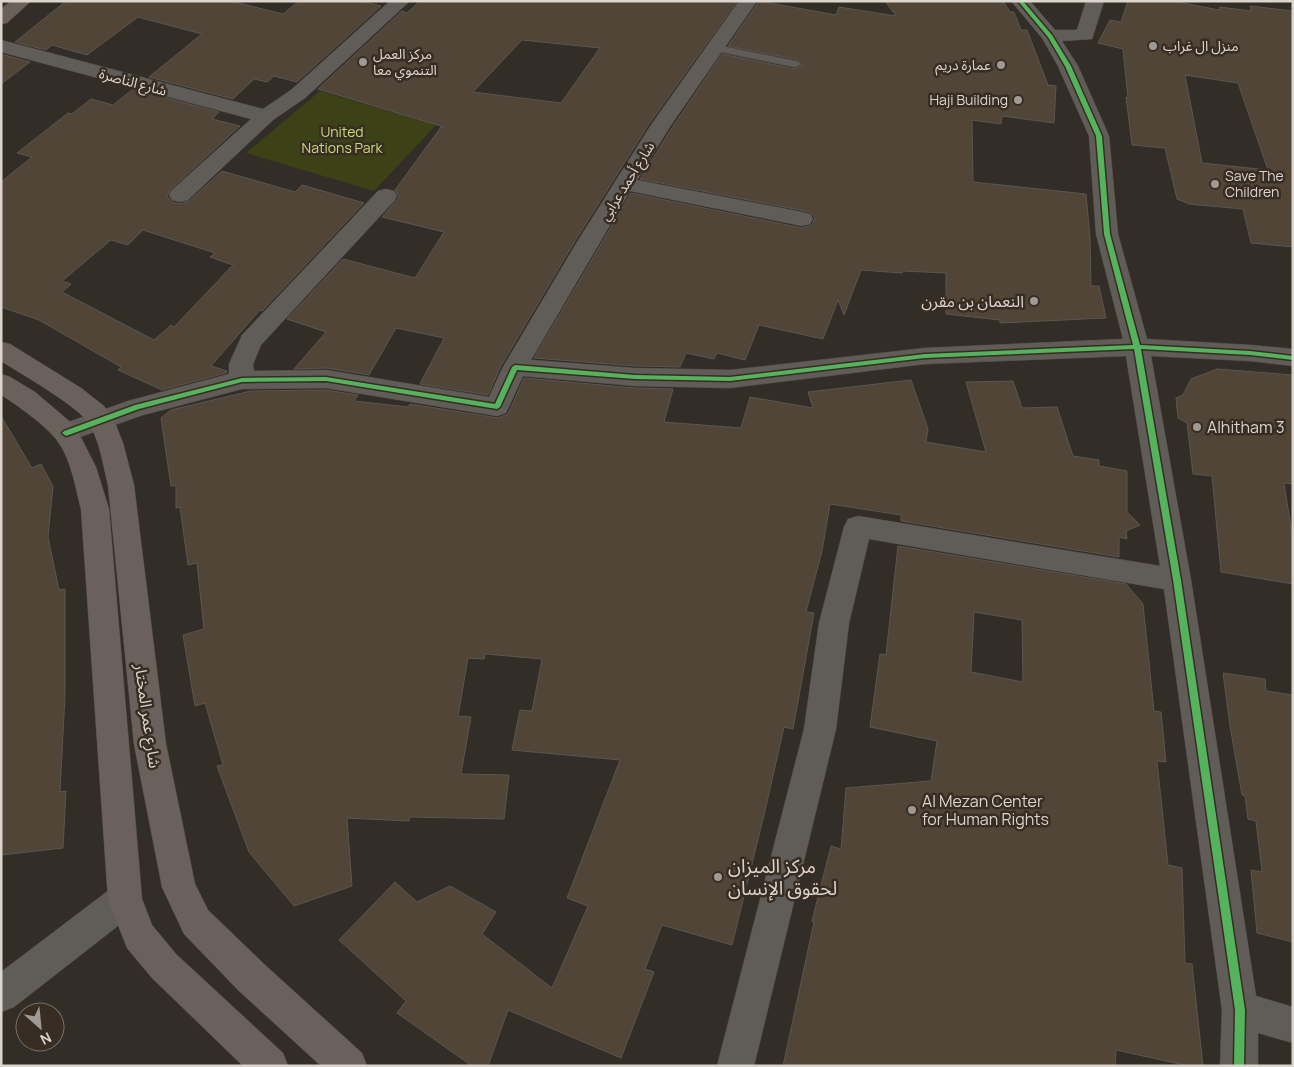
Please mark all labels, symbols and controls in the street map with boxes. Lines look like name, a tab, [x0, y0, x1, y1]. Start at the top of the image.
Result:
place label: منزل ال غراب	[1163, 36, 1239, 55]
marker: منزل ال غراب	[1147, 40, 1159, 52]
place label: مركز العمل التنموي معا	[373, 44, 437, 81]
place label: عمارة دريم	[935, 55, 991, 76]
marker: مركز العمل التنموي معا	[357, 56, 369, 68]
marker: عمارة دريم	[995, 59, 1007, 71]
street label: شارع الناصرة	[97, 63, 169, 102]
place label: Haji Building	[929, 90, 1008, 109]
marker: Haji Building	[1012, 94, 1024, 106]
park label: United Nations Park	[302, 122, 383, 157]
street label: شارع أحمد عرابي	[595, 138, 660, 225]
place label: Save The Children	[1225, 166, 1284, 201]
marker: Save The Children	[1209, 178, 1221, 190]
place label: النعمان بن مقرن	[921, 290, 1024, 312]
marker: النعمان بن مقرن	[1028, 295, 1040, 307]
place label: Alhitham 3	[1207, 416, 1285, 438]
marker: Alhitham 3	[1191, 421, 1203, 433]
street label: شارع عمر المختار	[128, 661, 166, 770]
place label: Al Mezan Center for Human Rights	[922, 790, 1049, 830]
marker: Al Mezan Center for Human Rights	[906, 804, 918, 816]
place label: مركز الميزان لحقوق الإنسان	[728, 853, 837, 901]
marker: مركز الميزان لحقوق الإنسان	[712, 871, 724, 883]
north arrow	[15, 1002, 65, 1052]
text: N	[37, 1028, 55, 1050]

